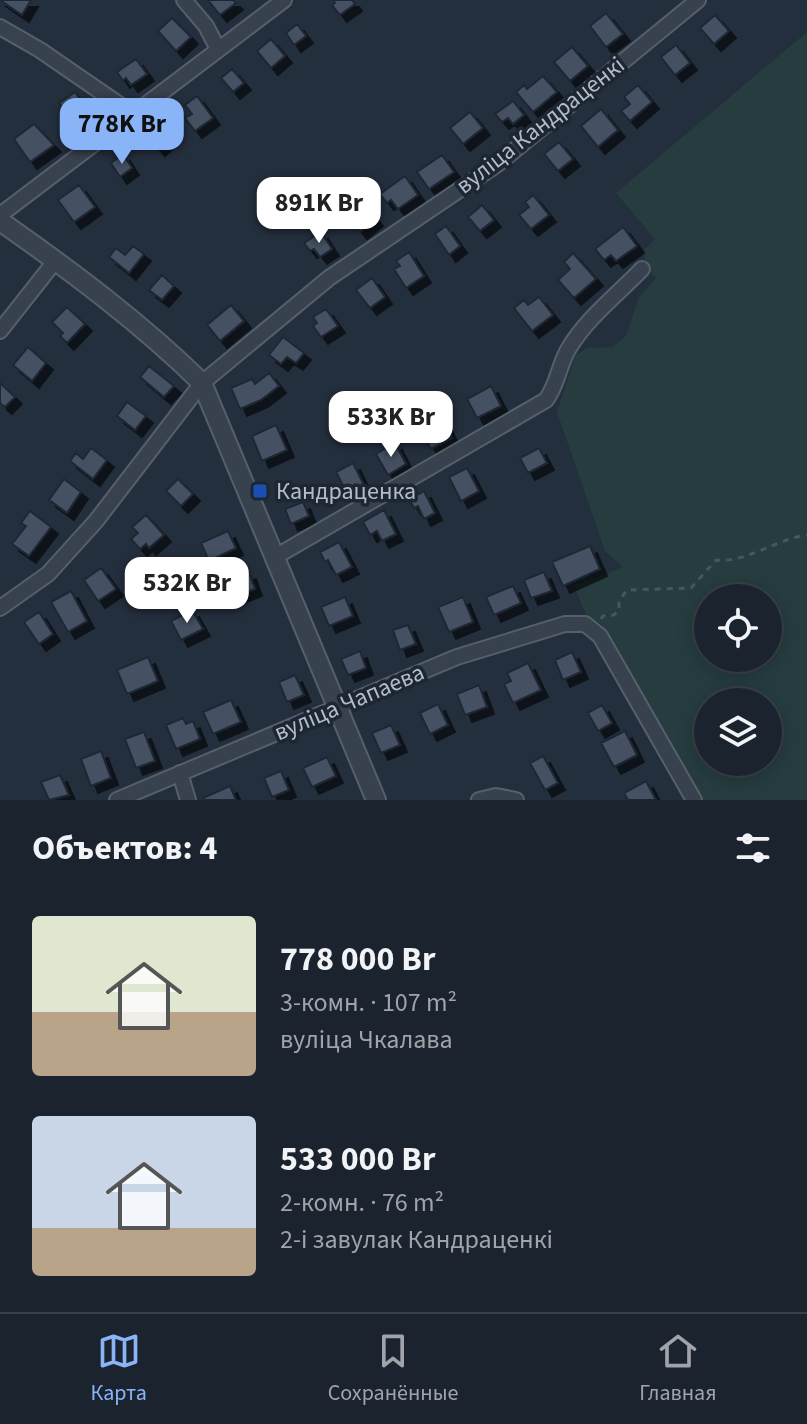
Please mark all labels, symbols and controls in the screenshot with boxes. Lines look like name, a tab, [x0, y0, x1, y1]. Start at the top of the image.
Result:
street label: вуліца Кандраценкі	[448, 48, 632, 203]
pin: 778K Br	[48, 98, 196, 166]
text: 778K Br	[78, 105, 166, 142]
pin: 891K Br	[245, 177, 393, 245]
text: 891K Br	[275, 184, 363, 221]
pin: 533K Br	[317, 391, 465, 459]
text: 533K Br	[347, 398, 435, 435]
place label: Кандраценка	[276, 474, 416, 509]
marker: Кандраценка	[251, 482, 269, 500]
pin: 532K Br	[113, 557, 261, 625]
text: 532K Br	[143, 564, 231, 601]
map controls	[694, 584, 782, 776]
button: locate	[694, 584, 782, 672]
street label: вуліца Чапаева	[269, 655, 430, 750]
button: layers	[694, 688, 782, 776]
text: Объектов: 4	[32, 824, 217, 873]
icon: filters	[731, 826, 775, 870]
text: 778 000 Br	[280, 935, 435, 984]
icon: home	[96, 948, 192, 1044]
text: 3-комн. · 107 m²	[280, 984, 457, 1021]
text: вуліца Чкалава	[280, 1021, 453, 1058]
text: 533 000 Br	[280, 1135, 435, 1184]
icon: home	[96, 1148, 192, 1244]
text: 2-комн. · 76 m²	[280, 1184, 444, 1221]
text: 2-і завулак Кандраценкі	[280, 1221, 553, 1258]
tab: Карта	[90, 1329, 147, 1409]
tab: Сохранённые	[328, 1329, 458, 1409]
tab: Главная	[639, 1329, 717, 1409]

